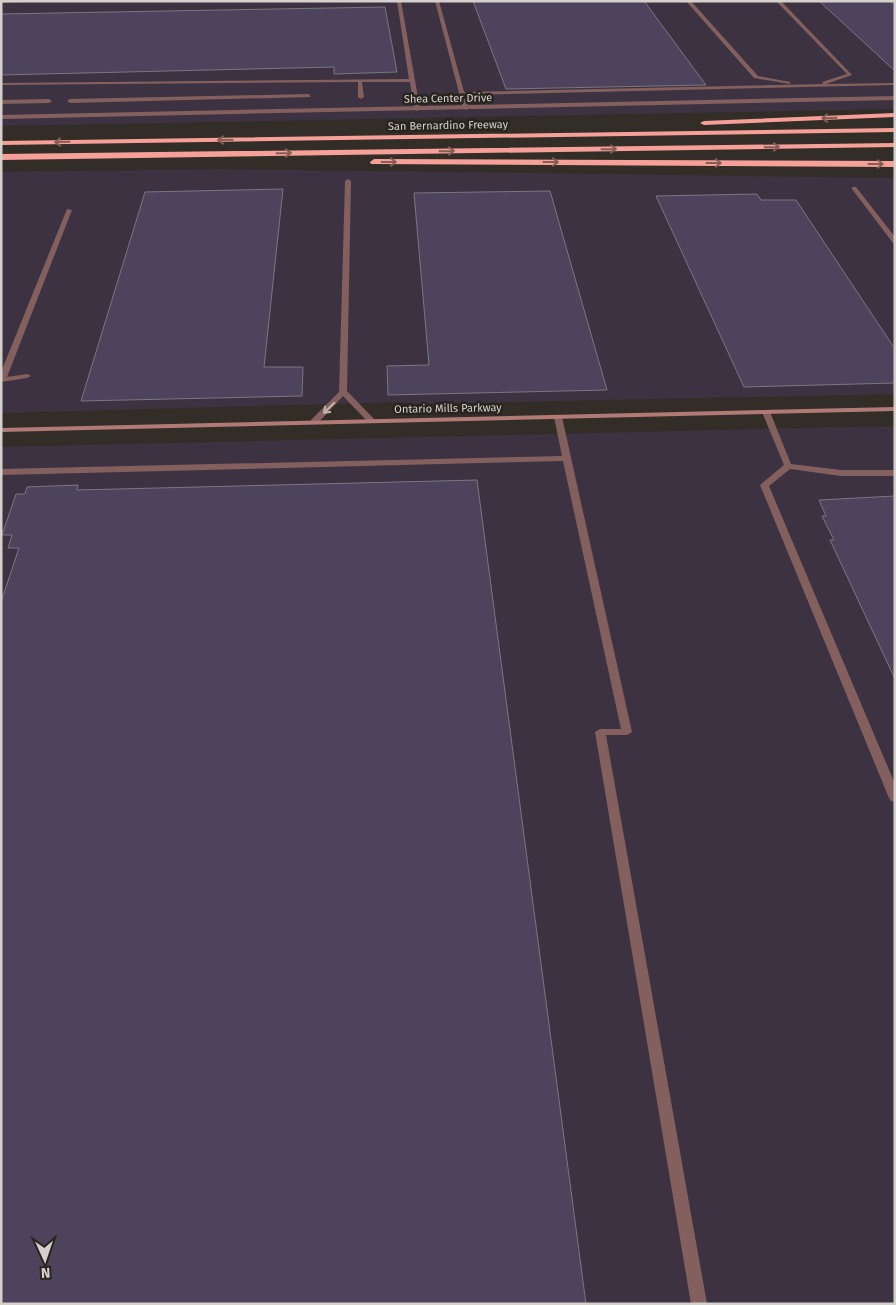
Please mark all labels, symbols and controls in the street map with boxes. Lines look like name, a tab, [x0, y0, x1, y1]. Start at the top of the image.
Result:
street label: Shea Center Drive	[404, 91, 492, 106]
one-way arrow	[821, 113, 837, 122]
street label: San Bernardino Freeway	[388, 118, 509, 133]
one-way arrow	[217, 135, 233, 145]
one-way arrow	[54, 137, 70, 147]
one-way arrow	[763, 142, 779, 152]
one-way arrow	[600, 144, 617, 154]
one-way arrow	[438, 146, 454, 156]
one-way arrow	[276, 148, 292, 158]
one-way arrow	[380, 157, 397, 167]
one-way arrow	[543, 157, 559, 167]
one-way arrow	[706, 158, 722, 168]
one-way arrow	[868, 159, 884, 169]
street label: Ontario Mills Parkway	[394, 401, 502, 416]
one-way arrow	[323, 402, 335, 414]
north arrow	[20, 1235, 70, 1285]
text: N	[41, 1264, 51, 1281]

